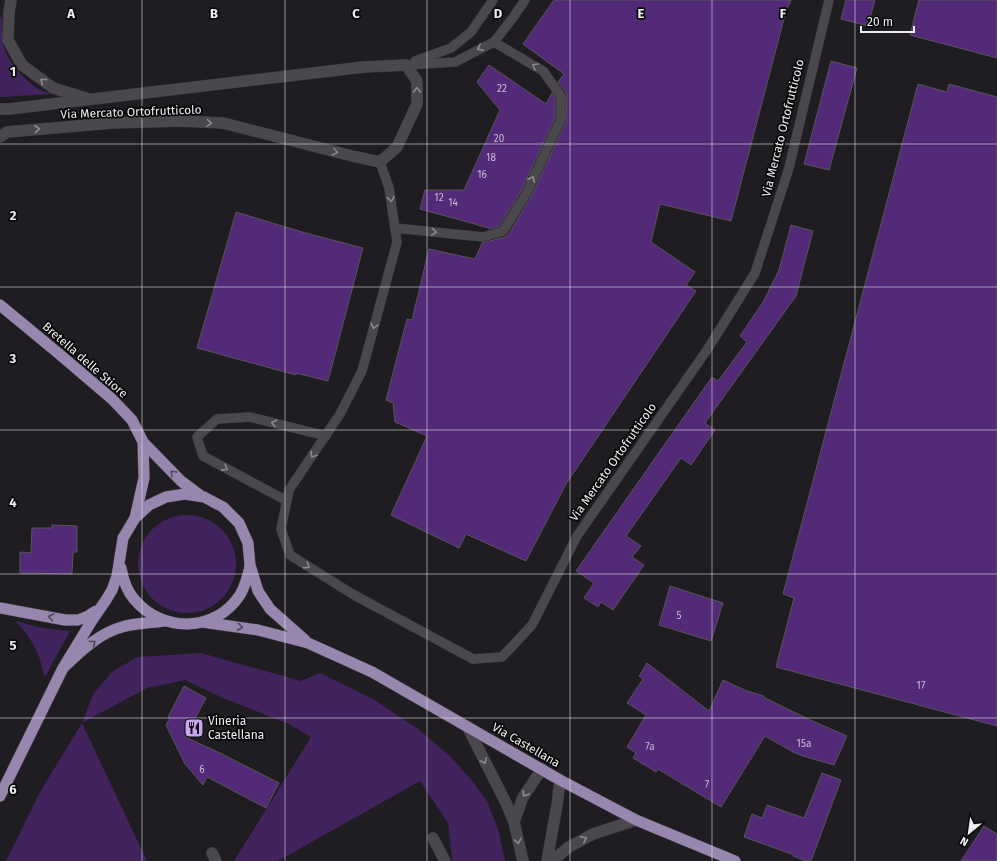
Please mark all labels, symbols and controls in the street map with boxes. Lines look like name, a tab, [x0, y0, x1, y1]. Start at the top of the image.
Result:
text: A	[66, 6, 75, 21]
text: B	[210, 6, 218, 21]
text: C	[352, 6, 360, 21]
text: D	[494, 6, 503, 21]
text: E	[638, 6, 645, 21]
text: F	[780, 6, 787, 21]
scale bar	[861, 8, 914, 34]
text: 20 m	[867, 15, 893, 29]
one-way arrow	[477, 44, 485, 51]
street label: Via Mercato Ortofrutticolo	[759, 58, 807, 198]
one-way arrow	[532, 63, 539, 70]
text: 1	[10, 64, 16, 79]
one-way arrow	[41, 79, 48, 86]
house number: 22	[497, 83, 507, 95]
one-way arrow	[413, 87, 421, 93]
street label: Via Mercato Ortofrutticolo	[60, 103, 202, 121]
one-way arrow	[206, 118, 212, 127]
one-way arrow	[34, 125, 40, 134]
house number: 20	[494, 133, 505, 145]
one-way arrow	[332, 147, 338, 155]
house number: 18	[486, 152, 496, 164]
house number: 16	[477, 169, 487, 181]
one-way arrow	[527, 176, 535, 184]
house number: 12	[434, 192, 444, 204]
one-way arrow	[386, 196, 395, 202]
house number: 14	[448, 197, 459, 209]
text: 2	[10, 208, 17, 223]
one-way arrow	[431, 227, 437, 236]
street label: Bretella delle Stiore	[40, 319, 130, 401]
one-way arrow	[371, 323, 379, 329]
text: 3	[9, 351, 17, 366]
street label: Via Mercato Ortofrutticolo	[567, 400, 659, 524]
one-way arrow	[271, 420, 278, 428]
one-way arrow	[311, 450, 318, 457]
one-way arrow	[221, 463, 228, 471]
one-way arrow	[170, 470, 178, 478]
text: 4	[9, 495, 17, 510]
one-way arrow	[303, 561, 310, 568]
house number: 5	[676, 610, 682, 622]
one-way arrow	[47, 614, 54, 622]
one-way arrow	[237, 622, 243, 631]
text: 5	[10, 638, 17, 653]
one-way arrow	[88, 640, 95, 647]
house number: 17	[917, 680, 926, 692]
place label: Vineria Castellana	[208, 714, 264, 742]
restaurant icon: Vineria Castellana	[183, 717, 205, 739]
street label: Via Castellana	[490, 720, 562, 770]
house number: 15a	[797, 738, 811, 750]
house number: 7a	[645, 741, 655, 753]
one-way arrow	[480, 757, 487, 764]
house number: 6	[199, 764, 205, 776]
house number: 7	[705, 779, 710, 791]
text: 6	[9, 782, 17, 797]
one-way arrow	[523, 790, 530, 797]
north arrow	[949, 813, 989, 853]
text: N	[958, 834, 971, 849]
one-way arrow	[580, 836, 587, 843]
one-way arrow	[514, 838, 522, 845]

